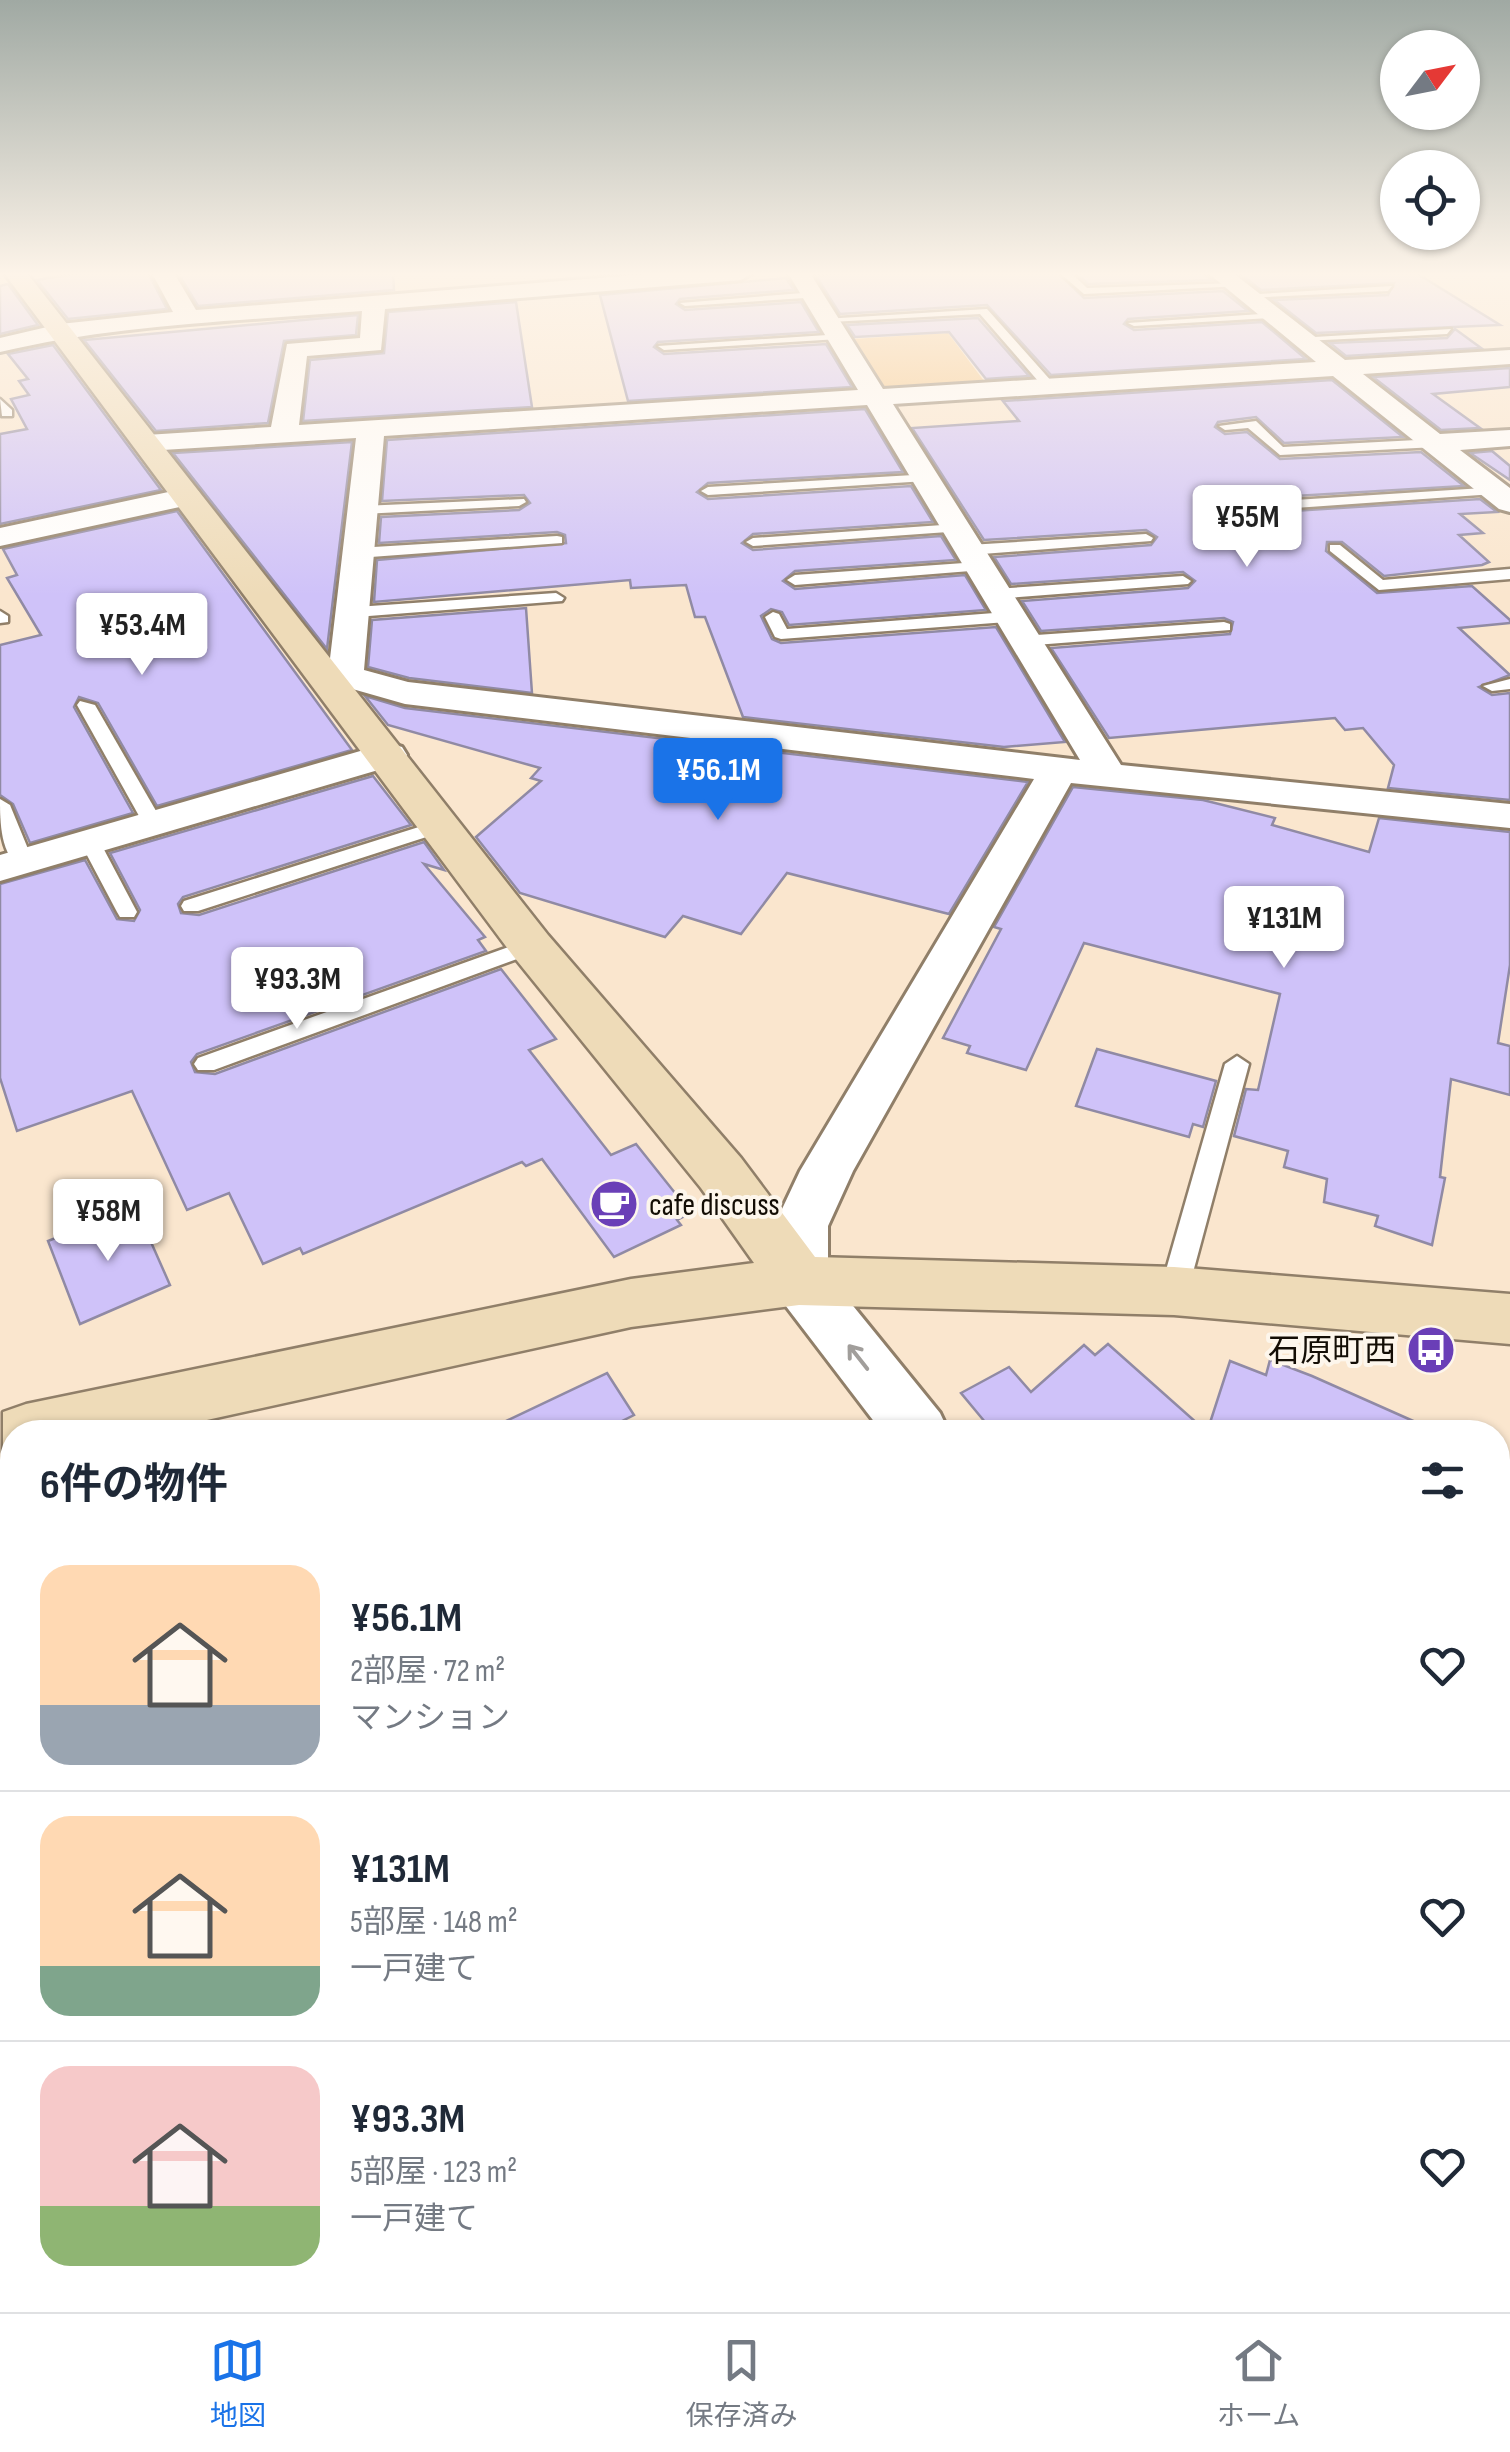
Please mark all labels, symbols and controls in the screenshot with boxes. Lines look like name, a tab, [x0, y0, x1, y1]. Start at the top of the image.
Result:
north arrow	[1380, 30, 1480, 130]
map controls	[1380, 30, 1480, 250]
button: locate	[1380, 150, 1480, 250]
pin: ¥55M	[1188, 485, 1306, 570]
text: ¥55M	[1215, 498, 1279, 537]
pin: ¥53.4M	[61, 593, 223, 678]
text: ¥53.4M	[98, 606, 186, 645]
pin: ¥56.1M	[637, 738, 799, 823]
text: ¥56.1M	[675, 751, 761, 790]
pin: ¥131M	[1214, 886, 1354, 971]
text: ¥131M	[1246, 899, 1322, 938]
pin: ¥93.3M	[216, 947, 378, 1032]
text: ¥93.3M	[253, 960, 341, 999]
cafe icon: cafe discuss	[588, 1178, 640, 1230]
pin: ¥58M	[49, 1179, 167, 1264]
place label: cafe discuss	[649, 1186, 780, 1225]
text: ¥58M	[75, 1192, 141, 1231]
bus stop icon: 石原町西	[1405, 1324, 1457, 1376]
place label: 石原町西	[1268, 1332, 1396, 1371]
one-way arrow	[848, 1344, 869, 1371]
icon: filters	[1415, 1453, 1470, 1508]
text: 6件の物件	[40, 1460, 228, 1511]
text: ¥56.1M	[350, 1593, 462, 1644]
icon: home	[120, 1605, 240, 1725]
icon: heart	[1415, 1638, 1470, 1693]
text: 2部屋 · 72 m²	[350, 1652, 505, 1691]
text: マンション	[350, 1699, 510, 1738]
text: ¥131M	[350, 1844, 450, 1895]
icon: home	[120, 1856, 240, 1976]
icon: heart	[1415, 1889, 1470, 1944]
text: 5部屋 · 148 m²	[350, 1903, 518, 1942]
text: 一戸建て	[350, 1950, 478, 1989]
text: ¥93.3M	[350, 2094, 465, 2145]
icon: home	[120, 2106, 240, 2226]
icon: heart	[1415, 2139, 1470, 2194]
text: 5部屋 · 123 m²	[350, 2153, 517, 2192]
text: 一戸建て	[350, 2200, 478, 2239]
tab: 地図	[210, 2333, 266, 2433]
tab: 保存済み	[685, 2333, 797, 2433]
tab: ホーム	[1217, 2333, 1300, 2433]

